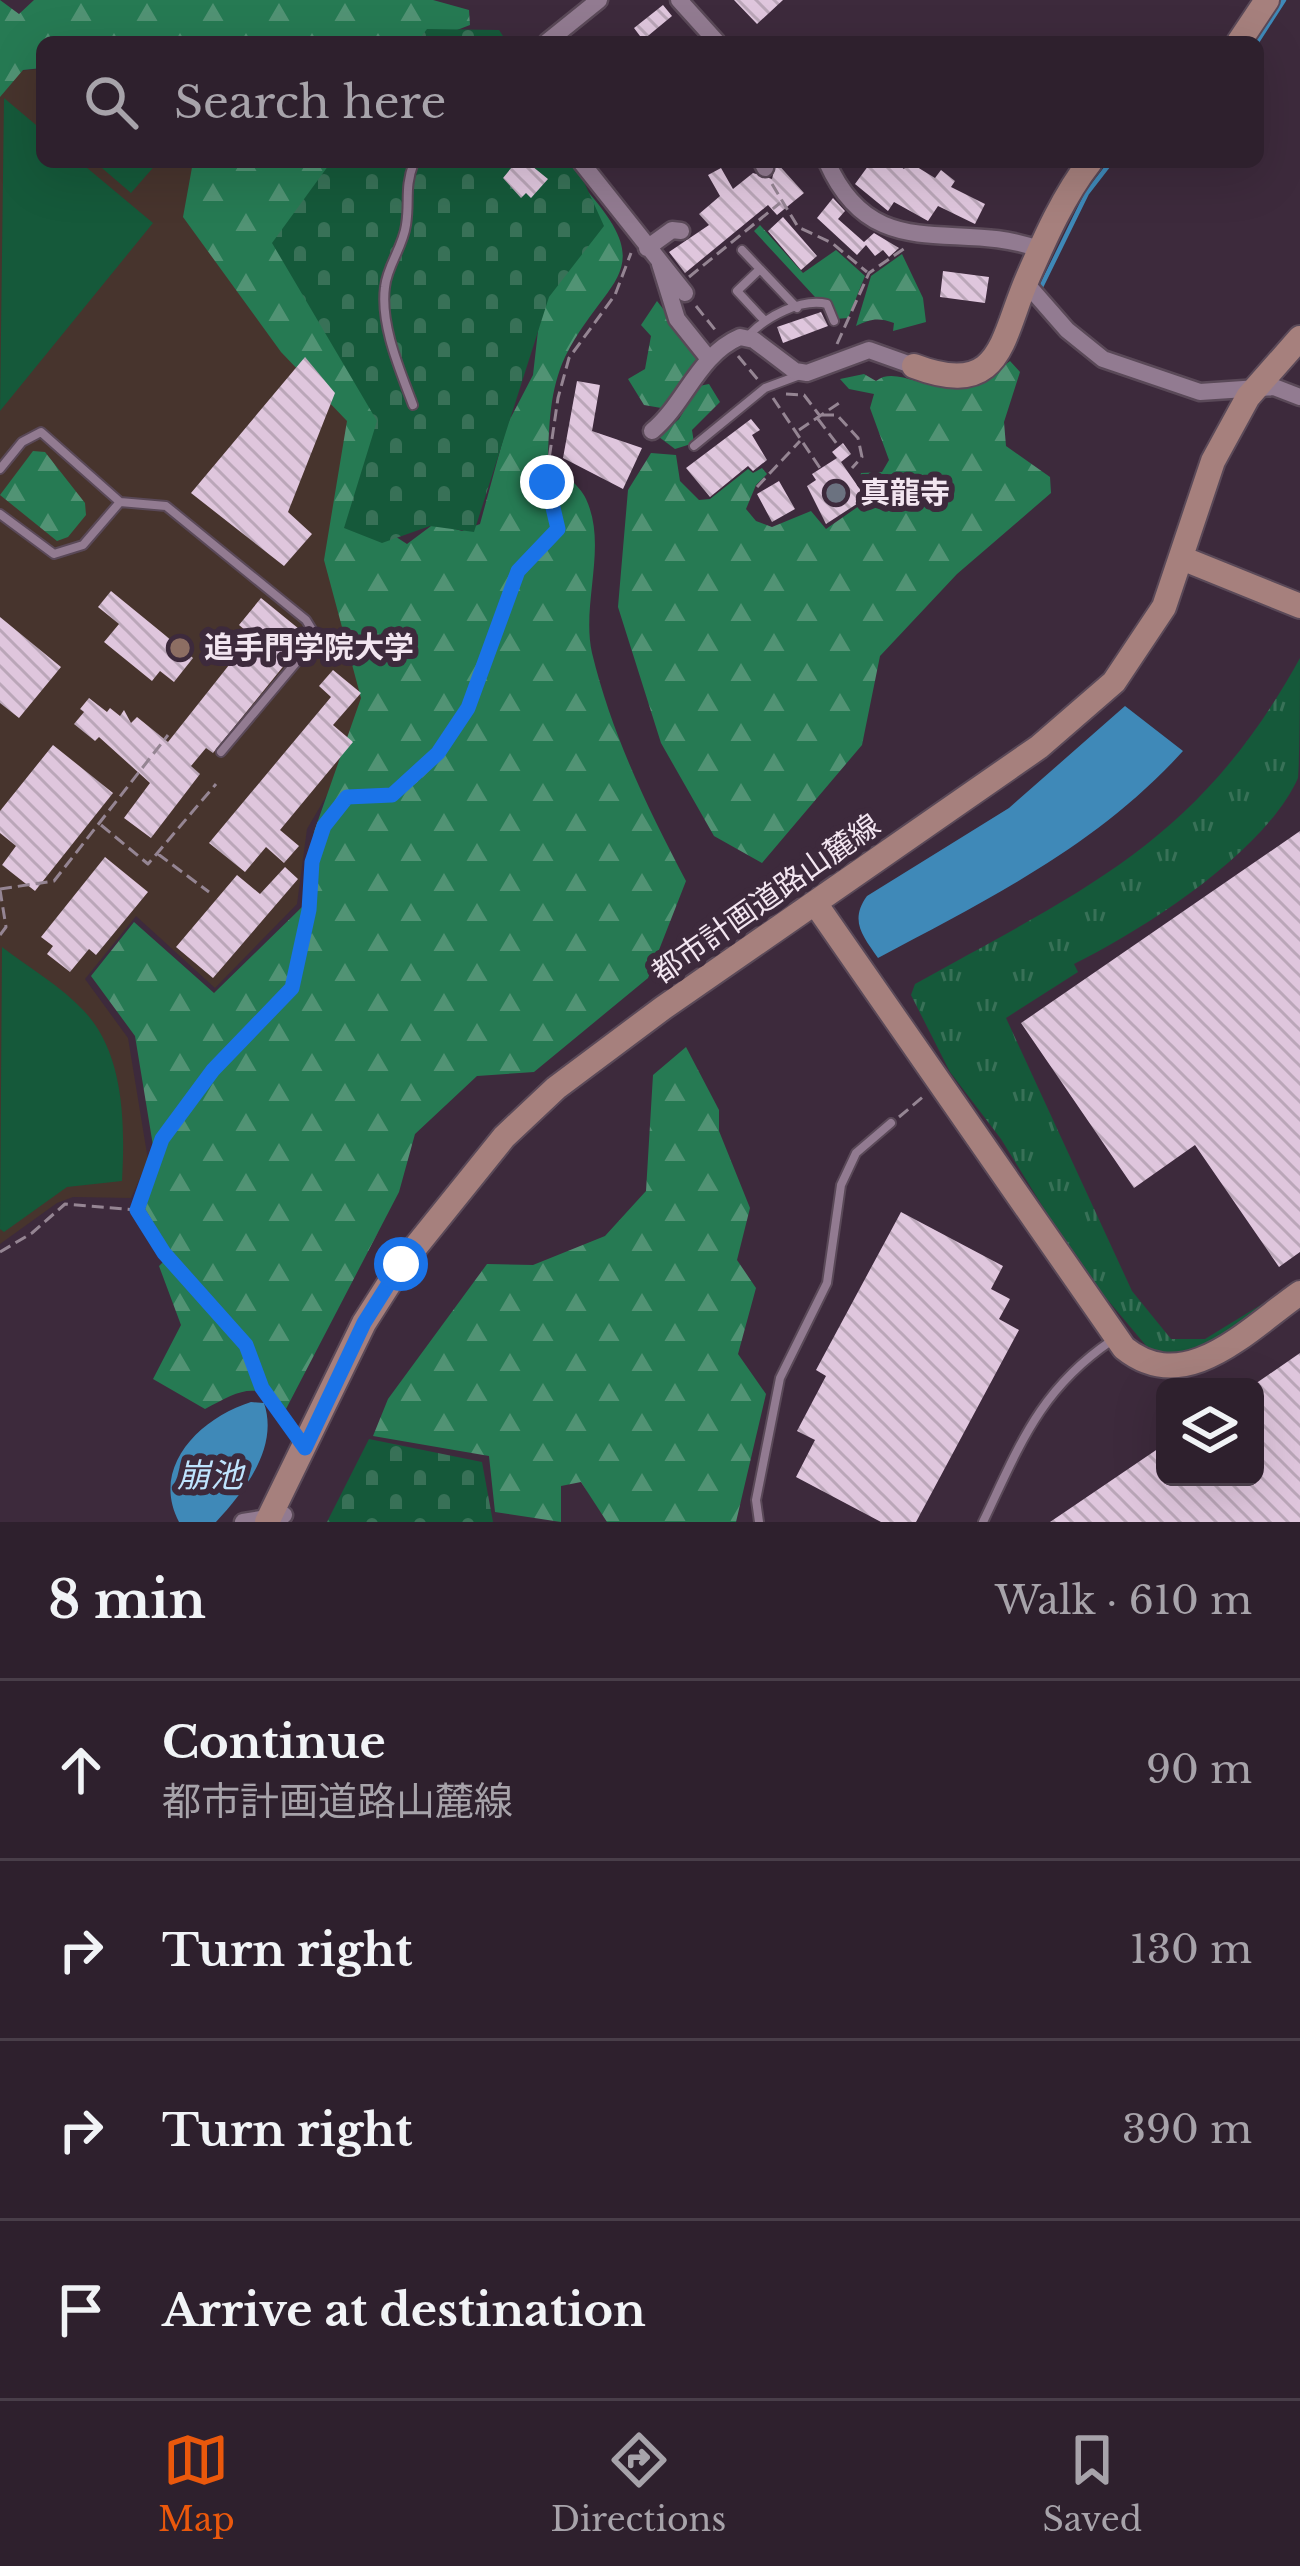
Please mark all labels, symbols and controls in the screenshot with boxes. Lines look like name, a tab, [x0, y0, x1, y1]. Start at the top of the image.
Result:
search box	[36, 36, 1264, 168]
icon: search	[78, 69, 144, 135]
text: Search here	[174, 74, 446, 130]
route end	[520, 455, 574, 509]
place label: 真龍寺	[860, 474, 950, 511]
marker: 真龍寺	[823, 480, 849, 506]
place label: 追手門学院大学	[204, 629, 414, 666]
marker: 追手門学院大学	[167, 635, 193, 661]
street label: 都市計画道路山麓線	[645, 806, 887, 991]
route start	[374, 1237, 428, 1291]
map controls	[1156, 1378, 1264, 1486]
button: layers	[1156, 1378, 1264, 1486]
water label: 崩池	[177, 1455, 246, 1496]
text: 8 min	[48, 1569, 206, 1632]
text: Walk · 610 m	[995, 1576, 1252, 1625]
text: Continue	[162, 1714, 386, 1770]
icon: ahead	[48, 1737, 114, 1803]
text: 90 m	[1146, 1745, 1252, 1794]
text: 都市計画道路山麓線	[162, 1777, 513, 1826]
icon: right	[48, 1917, 114, 1983]
text: Turn right	[162, 1922, 412, 1978]
text: 130 m	[1130, 1925, 1252, 1974]
icon: right	[48, 2097, 114, 2163]
text: Turn right	[162, 2102, 412, 2158]
text: 390 m	[1122, 2105, 1252, 2154]
icon: arrive	[48, 2277, 114, 2343]
text: Arrive at destination	[162, 2282, 646, 2338]
tab: Map	[158, 2427, 235, 2540]
tab: Directions	[551, 2427, 726, 2540]
tab: Saved	[1042, 2427, 1142, 2540]

